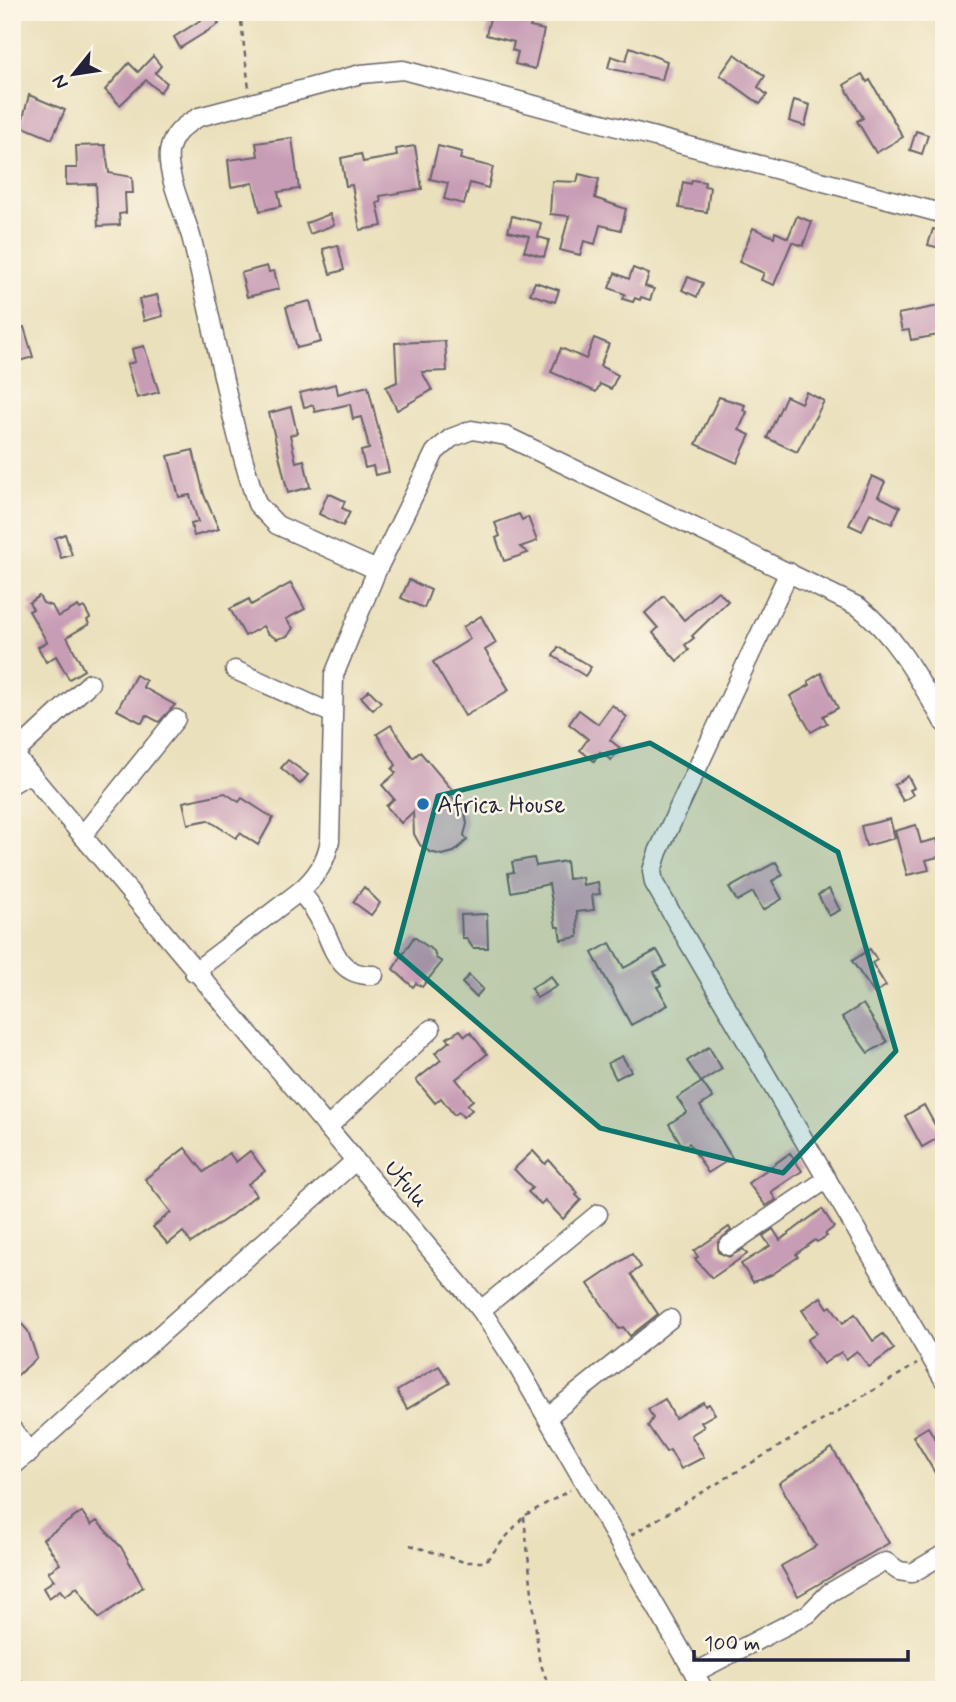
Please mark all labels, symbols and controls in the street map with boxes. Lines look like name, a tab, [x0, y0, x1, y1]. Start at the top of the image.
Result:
north arrow	[38, 38, 108, 108]
text: N	[47, 70, 75, 93]
place label: Africa House	[437, 790, 566, 821]
marker: Africa House	[415, 796, 431, 812]
street label: Ufulu	[377, 1154, 435, 1214]
scale bar	[694, 1618, 907, 1662]
text: 100 m	[704, 1630, 760, 1658]

